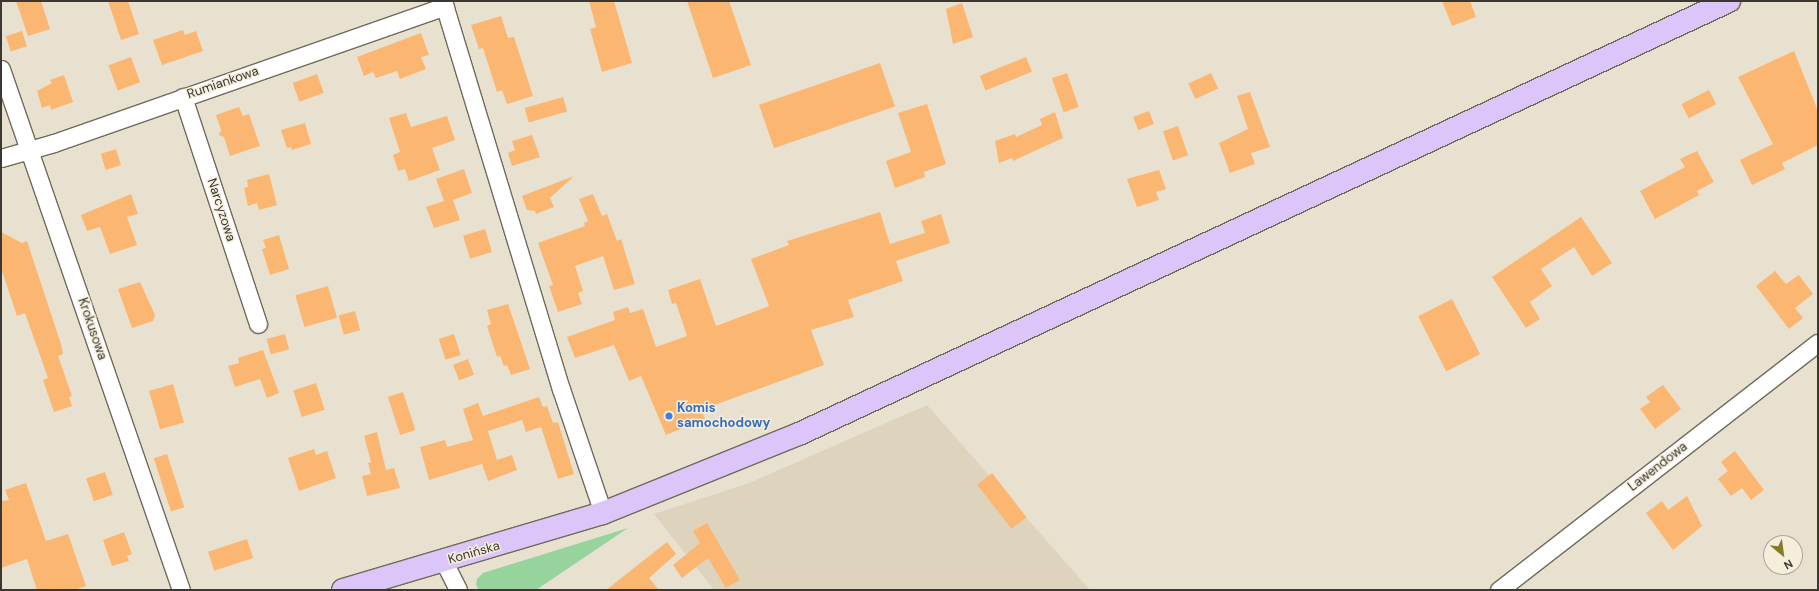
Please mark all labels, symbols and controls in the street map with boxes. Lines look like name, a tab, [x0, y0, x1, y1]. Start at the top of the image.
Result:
street label: Rumiankowa	[185, 63, 261, 103]
street label: Narcyzowa	[203, 176, 239, 244]
street label: Krokusowa	[74, 296, 110, 362]
place label: Komis samochodowy	[677, 401, 770, 432]
marker: Komis samochodowy	[664, 411, 674, 421]
street label: Lawendowa	[1625, 439, 1691, 495]
north arrow	[1763, 535, 1803, 575]
street label: Konińska	[446, 538, 502, 568]
text: N	[1781, 557, 1795, 573]

